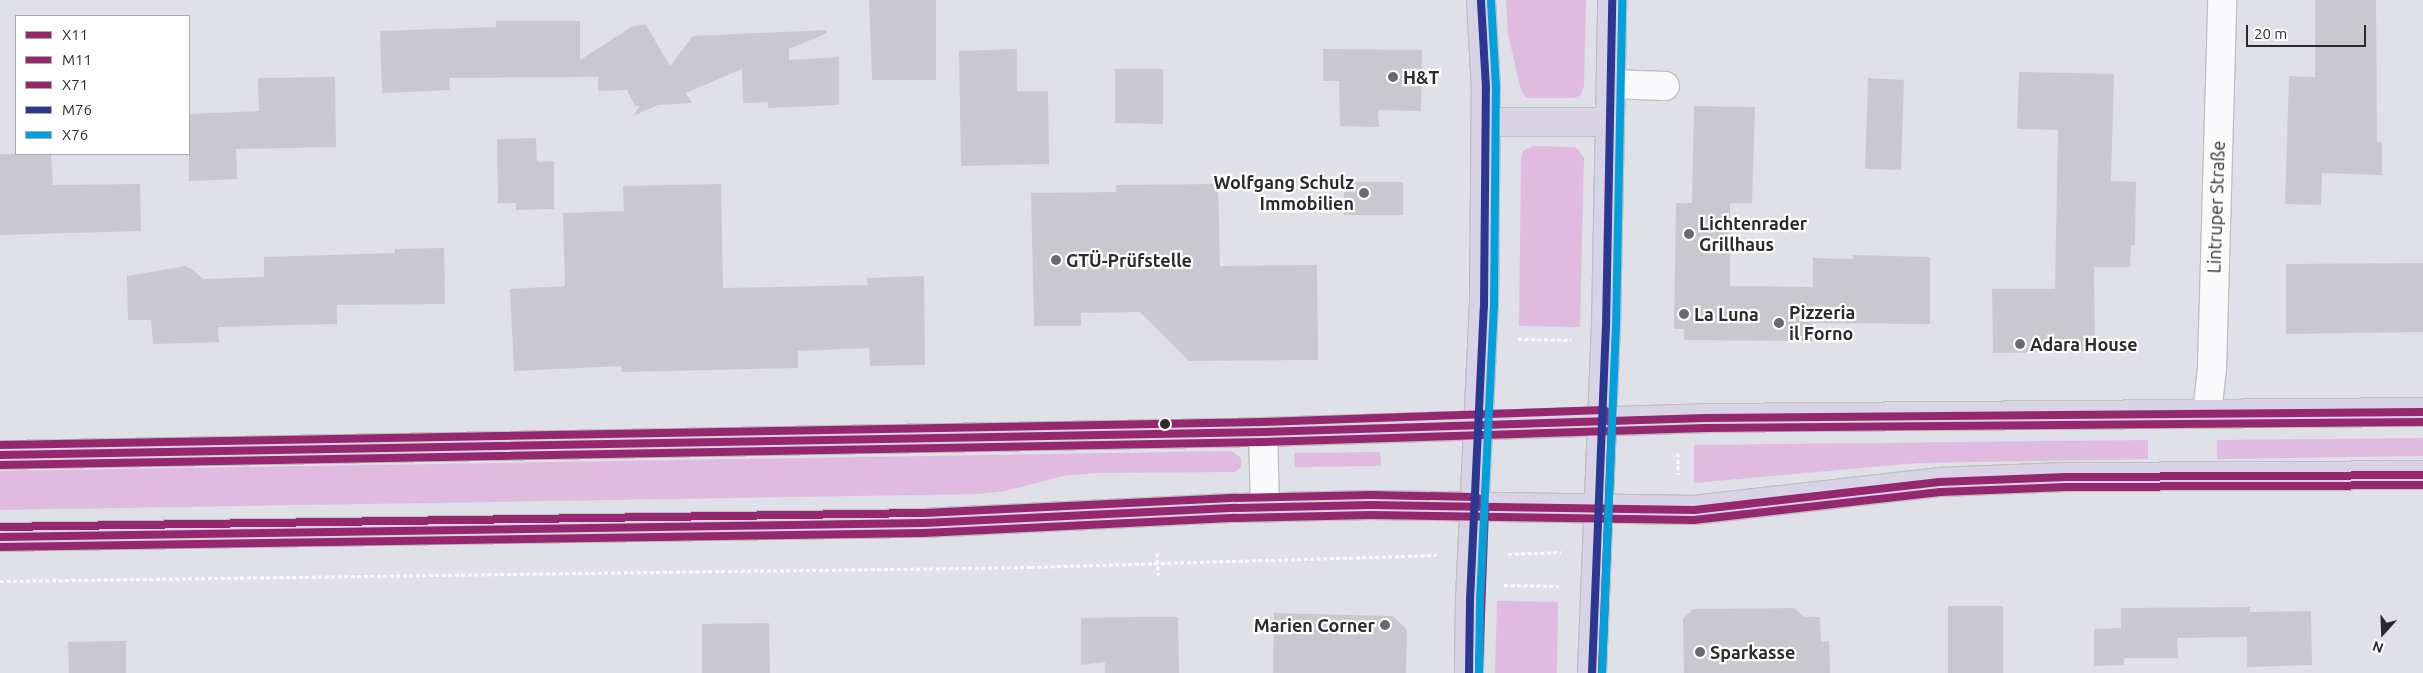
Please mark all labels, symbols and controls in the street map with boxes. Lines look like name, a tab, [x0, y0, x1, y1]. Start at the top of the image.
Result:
legend	[15, 15, 190, 155]
scale bar	[2248, 15, 2368, 47]
text: 20 m	[2254, 25, 2287, 42]
text: X11	[62, 26, 88, 43]
text: M11	[62, 51, 92, 68]
place label: H&T	[1403, 66, 1439, 88]
marker: H&T	[1387, 71, 1399, 83]
text: X71	[62, 76, 88, 93]
text: M76	[62, 101, 92, 118]
text: X76	[62, 126, 88, 143]
street label: Lintruper Straße	[2203, 140, 2229, 274]
place label: Wolfgang Schulz Immobilien	[1214, 172, 1354, 214]
marker: Wolfgang Schulz Immobilien	[1358, 187, 1370, 199]
place label: Lichtenrader Grillhaus	[1699, 213, 1807, 255]
marker: Lichtenrader Grillhaus	[1683, 228, 1695, 240]
place label: GTÜ-Prüfstelle	[1066, 249, 1192, 271]
marker: GTÜ-Prüfstelle	[1050, 254, 1062, 266]
place label: Pizzeria il Forno	[1789, 302, 1855, 344]
place label: La Luna	[1694, 303, 1759, 325]
marker: La Luna	[1678, 308, 1690, 320]
marker: Pizzeria il Forno	[1773, 317, 1785, 329]
place label: Adara House	[2030, 333, 2138, 355]
marker: Adara House	[2014, 338, 2026, 350]
unlabelled marker	[1160, 419, 1170, 429]
north arrow	[2358, 608, 2408, 658]
place label: Marien Corner	[1254, 614, 1375, 636]
marker: Marien Corner	[1379, 619, 1391, 631]
text: N	[2370, 638, 2386, 656]
place label: Sparkasse	[1710, 641, 1795, 663]
marker: Sparkasse	[1694, 646, 1706, 658]

